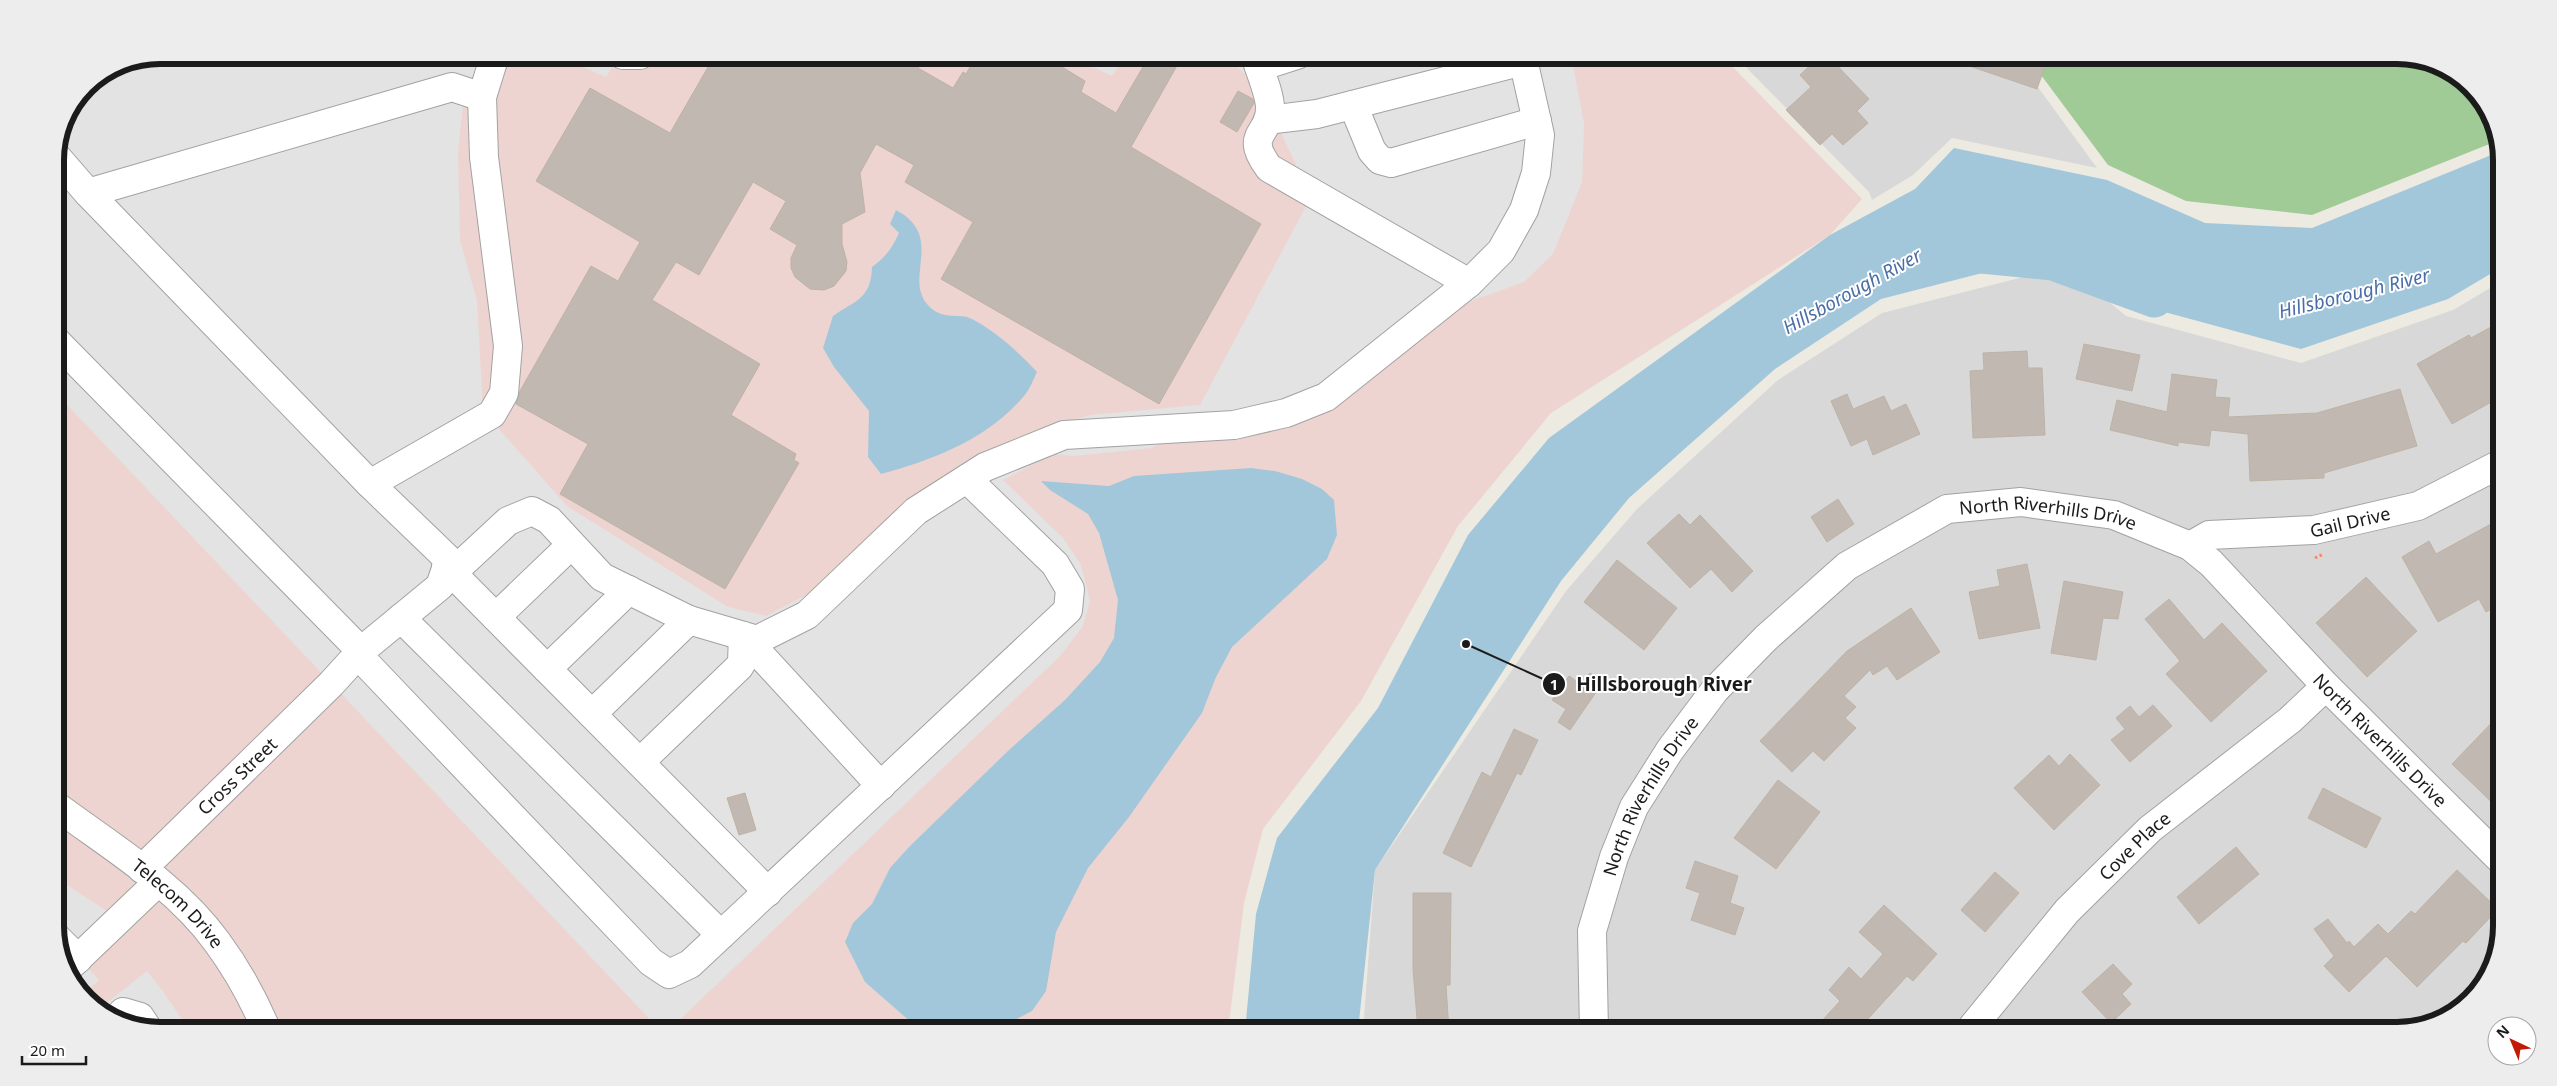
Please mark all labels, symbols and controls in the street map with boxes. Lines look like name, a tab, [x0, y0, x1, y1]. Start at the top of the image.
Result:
water label: Hillsborough River	[1778, 241, 1927, 340]
water label: Hillsborough River	[2276, 261, 2434, 324]
street label: North Riverhills Drive	[1958, 490, 2141, 535]
street label: Gail Drive	[2307, 501, 2393, 543]
callout: Hillsborough River	[1541, 667, 1761, 701]
street label: North Riverhills Drive	[2308, 668, 2452, 812]
text: Hillsborough River	[1576, 671, 1752, 697]
text: 1	[1550, 674, 1558, 694]
street label: North Riverhills Drive	[1597, 711, 1703, 879]
street label: Cross Street	[192, 732, 282, 820]
street label: Cove Place	[2093, 806, 2175, 885]
street label: Telecom Drive	[127, 853, 229, 953]
north arrow	[2487, 1016, 2537, 1066]
text: N	[2492, 1020, 2513, 1042]
scale bar	[22, 1034, 86, 1066]
text: 20 m	[30, 1040, 65, 1060]

